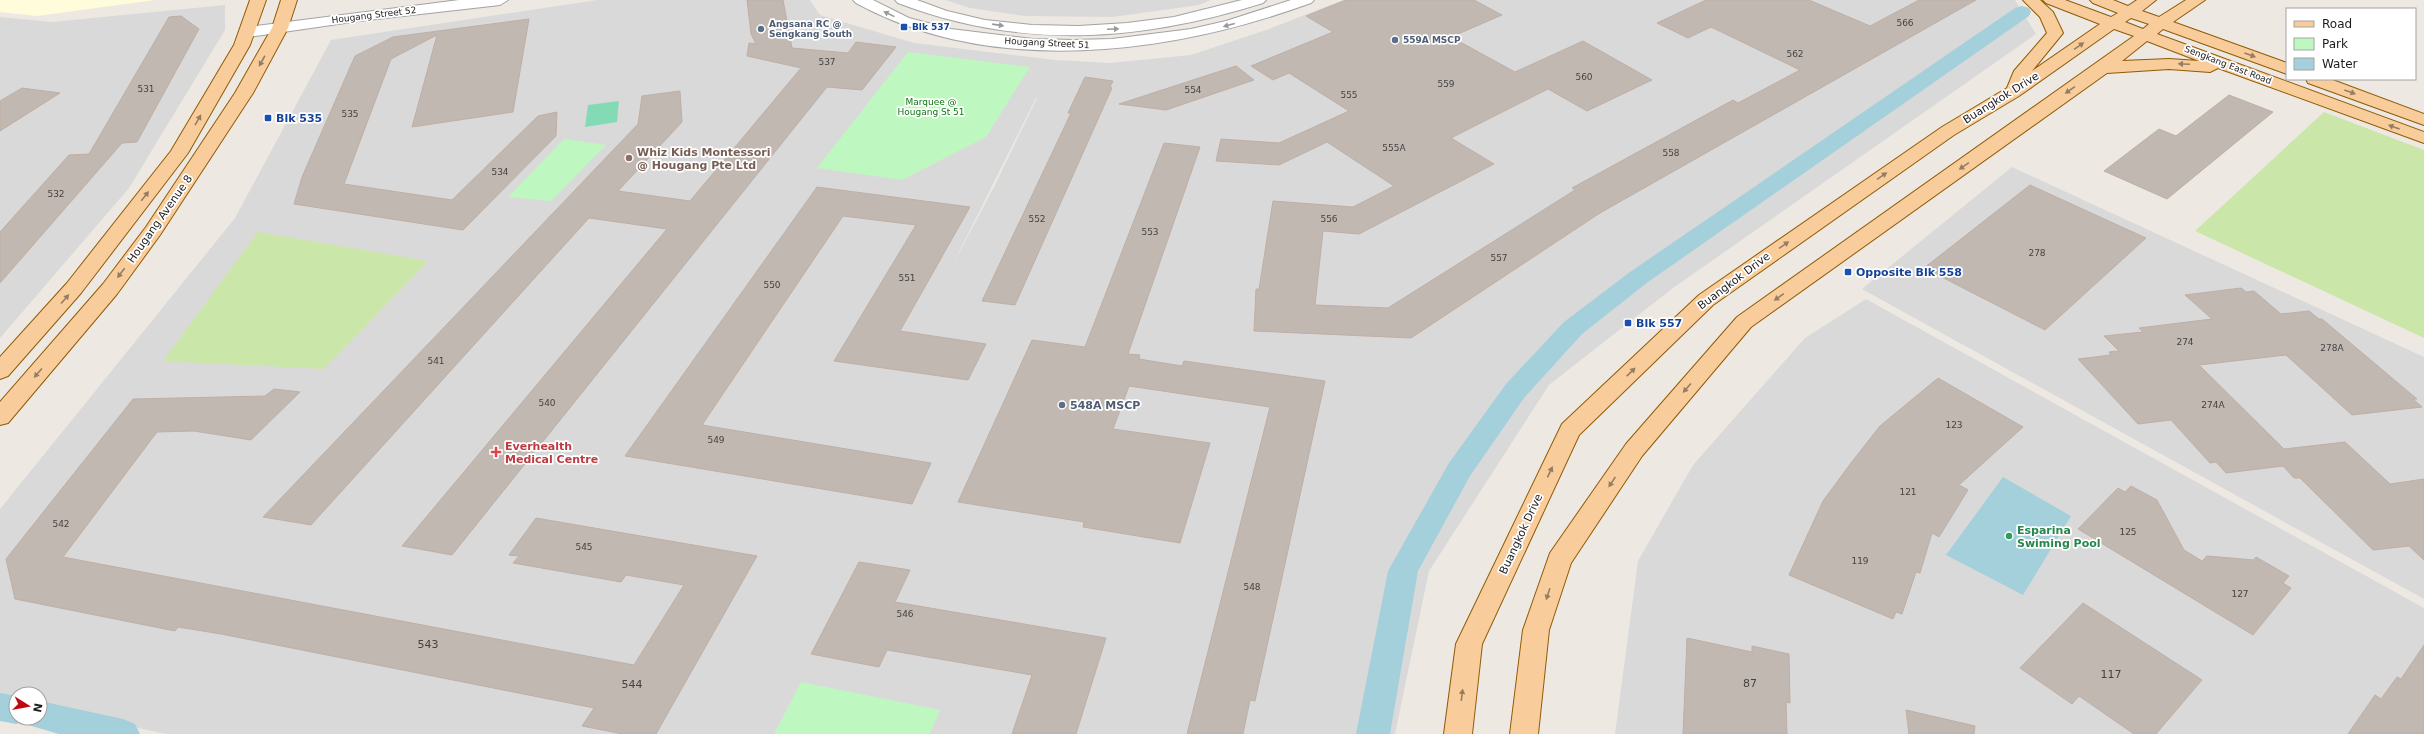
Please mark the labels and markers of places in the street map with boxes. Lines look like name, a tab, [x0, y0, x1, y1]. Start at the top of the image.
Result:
place label: Angsana RC @ Sengkang South	[769, 19, 852, 39]
marker: Blk 537	[899, 22, 909, 32]
place label: Blk 537	[912, 22, 950, 32]
marker: Angsana RC @ Sengkang South	[756, 24, 766, 34]
marker: 559A MSCP	[1390, 35, 1400, 45]
place label: 559A MSCP	[1403, 35, 1461, 45]
place label: Blk 535	[276, 112, 322, 125]
marker: Blk 535	[263, 113, 273, 123]
place label: Whiz Kids Montessori @ Hougang Pte Ltd	[637, 146, 770, 172]
marker: Whiz Kids Montessori @ Hougang Pte Ltd	[624, 153, 634, 163]
place label: Opposite Blk 558	[1856, 266, 1962, 279]
marker: Opposite Blk 558	[1843, 267, 1853, 277]
place label: Blk 557	[1636, 317, 1682, 330]
marker: Blk 557	[1623, 318, 1633, 328]
place label: 548A MSCP	[1070, 399, 1140, 412]
marker: 548A MSCP	[1057, 400, 1067, 410]
place label: Everhealth Medical Centre	[505, 440, 598, 466]
marker: Everhealth Medical Centre	[490, 446, 502, 458]
place label: Esparina Swiming Pool	[2017, 524, 2101, 550]
marker: Esparina Swiming Pool	[2004, 531, 2014, 541]

